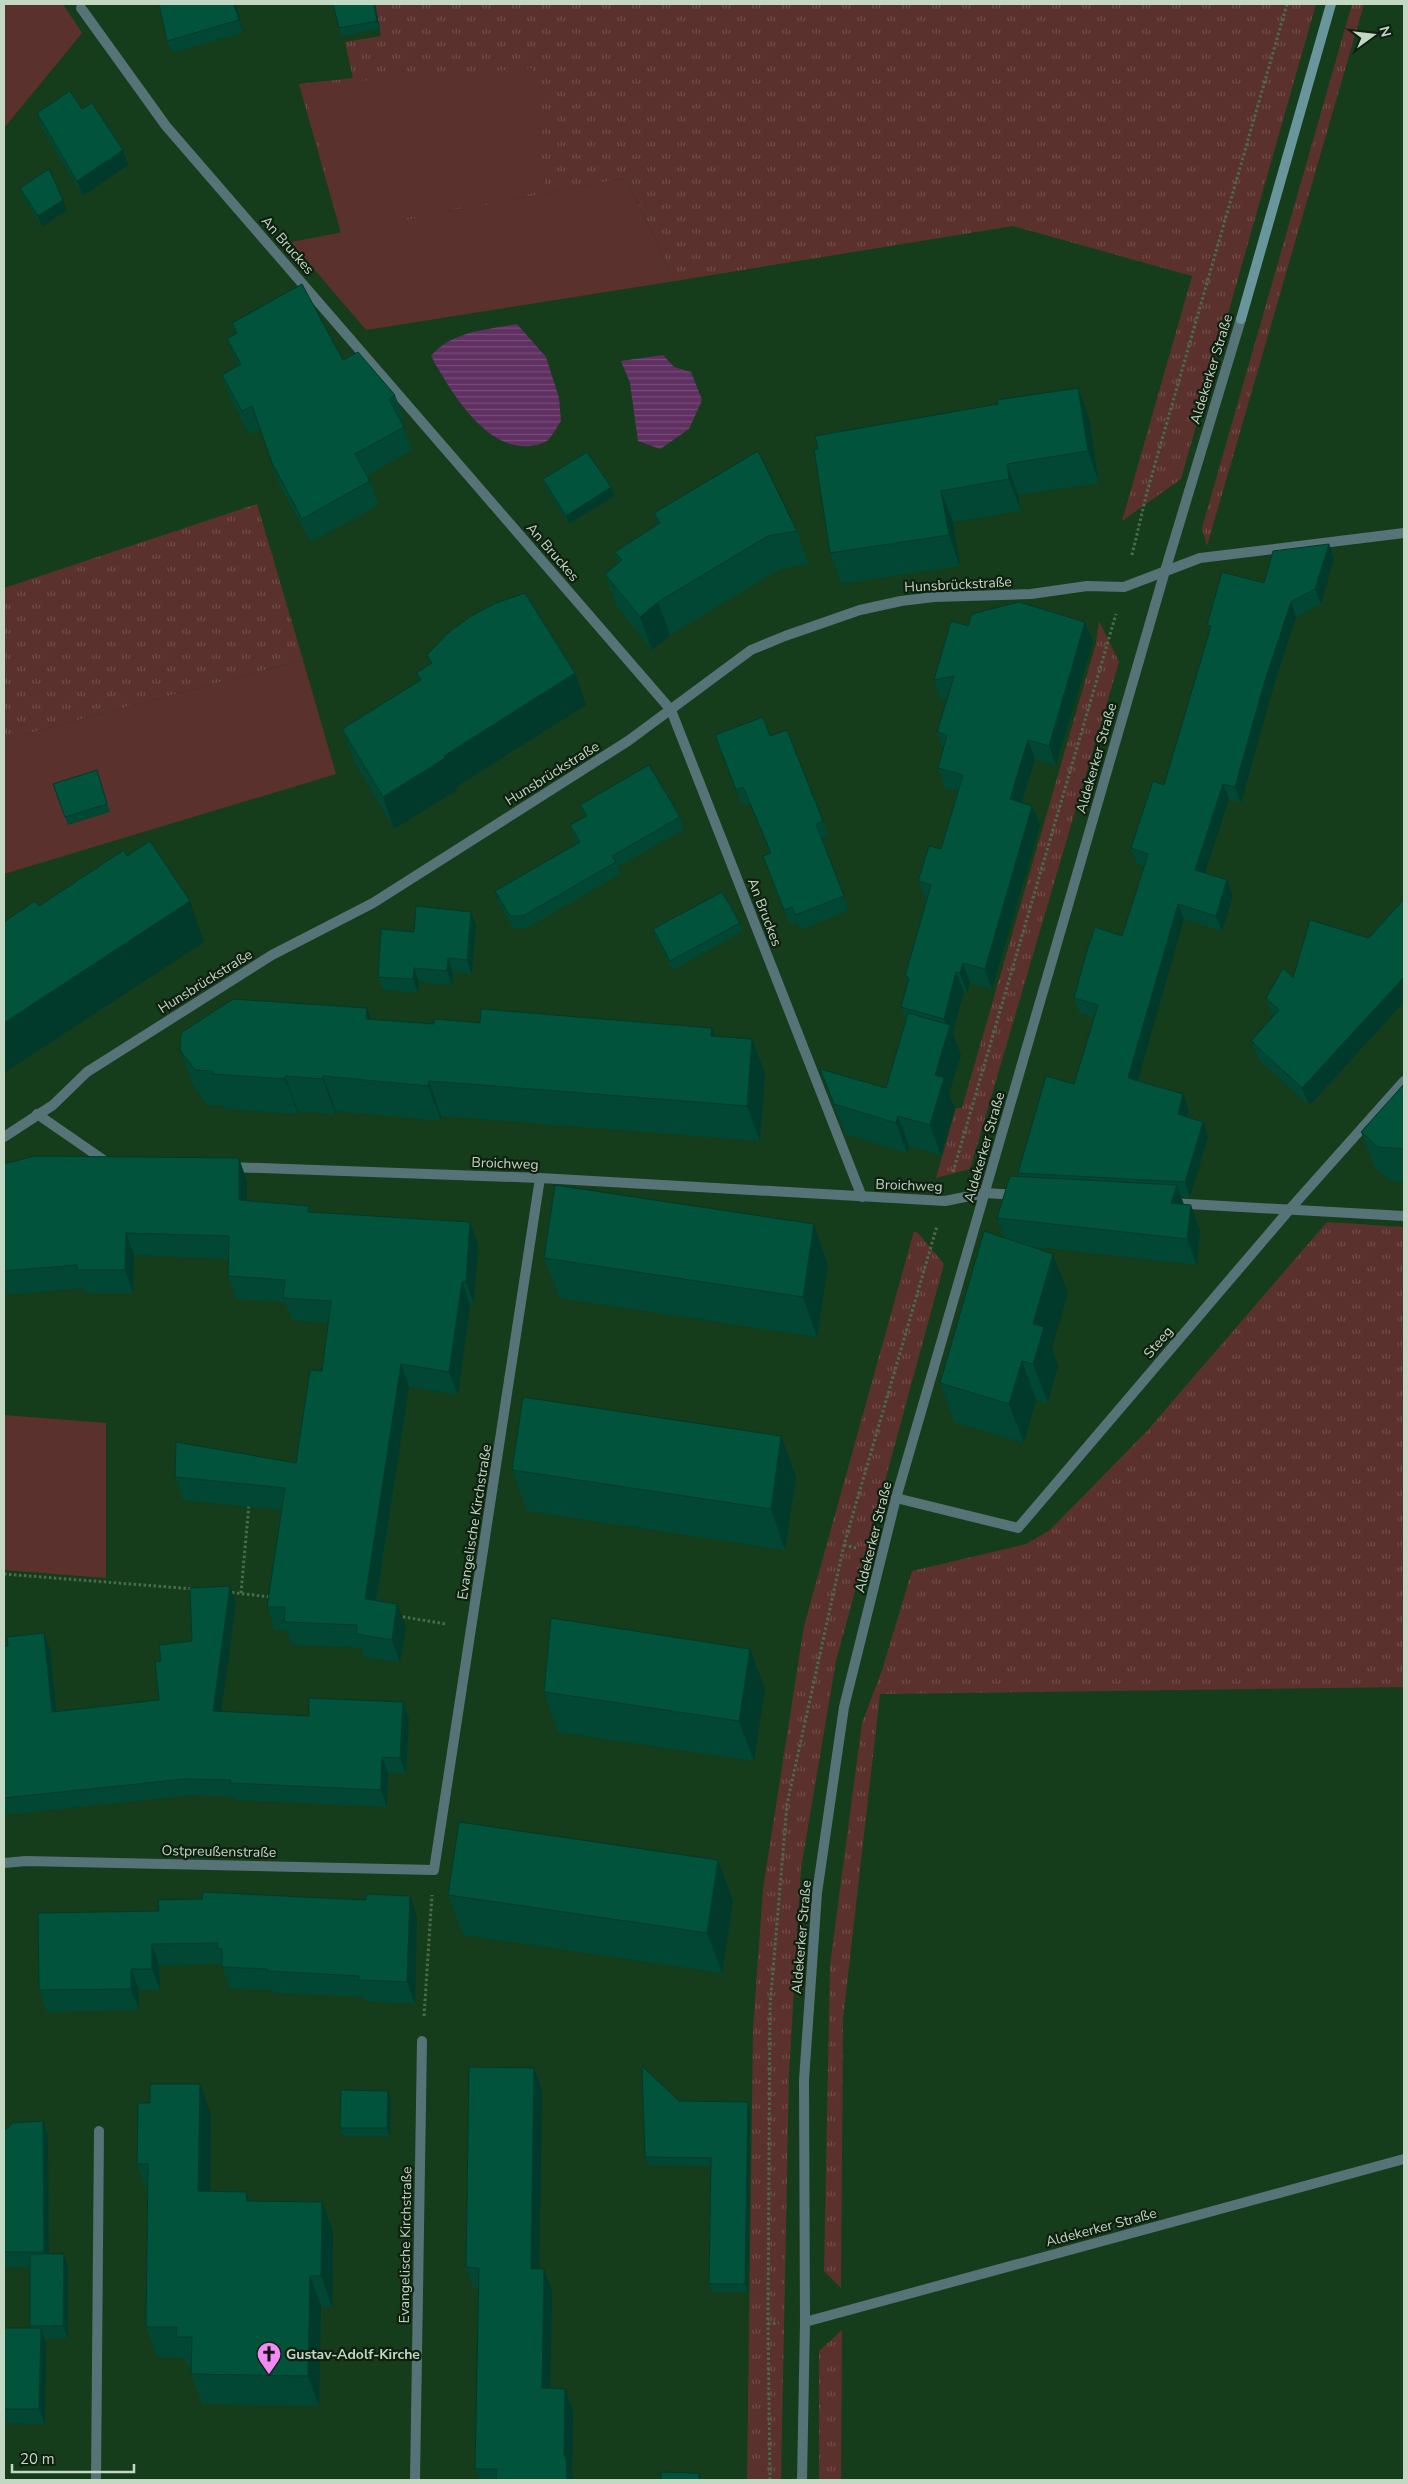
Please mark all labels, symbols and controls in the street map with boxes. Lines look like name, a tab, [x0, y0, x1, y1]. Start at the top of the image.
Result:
north arrow	[1348, 10, 1398, 60]
text: N	[1375, 24, 1396, 39]
street label: An Bruckes	[257, 212, 318, 279]
street label: Aldekerker Straße	[1186, 312, 1237, 426]
street label: An Bruckes	[522, 519, 583, 586]
street label: Hunsbrückstraße	[904, 572, 1012, 597]
street label: Aldekerker Straße	[1072, 701, 1121, 816]
street label: Hunsbrückstraße	[502, 737, 603, 810]
street label: An Bruckes	[743, 875, 786, 949]
street label: Hunsbrückstraße	[155, 945, 256, 1018]
street label: Aldekerker Straße	[960, 1090, 1009, 1205]
street label: Broichweg	[471, 1153, 539, 1174]
street label: Broichweg	[875, 1175, 943, 1196]
street label: Steeg	[1139, 1322, 1177, 1362]
street label: Evangelische Kirchstraße	[453, 1443, 496, 1601]
street label: Aldekerker Straße	[850, 1480, 896, 1595]
street label: Ostpreußenstraße	[161, 1841, 276, 1862]
street label: Aldekerker Straße	[787, 1879, 816, 1995]
street label: Evangelische Kirchstraße	[395, 2166, 416, 2324]
street label: Aldekerker Straße	[1044, 2204, 1159, 2251]
church icon: Gustav-Adolf-Kirche	[256, 2341, 282, 2375]
place label: Gustav-Adolf-Kirche	[286, 2345, 420, 2364]
scale bar	[12, 2442, 135, 2474]
text: 20 m	[20, 2449, 55, 2469]

